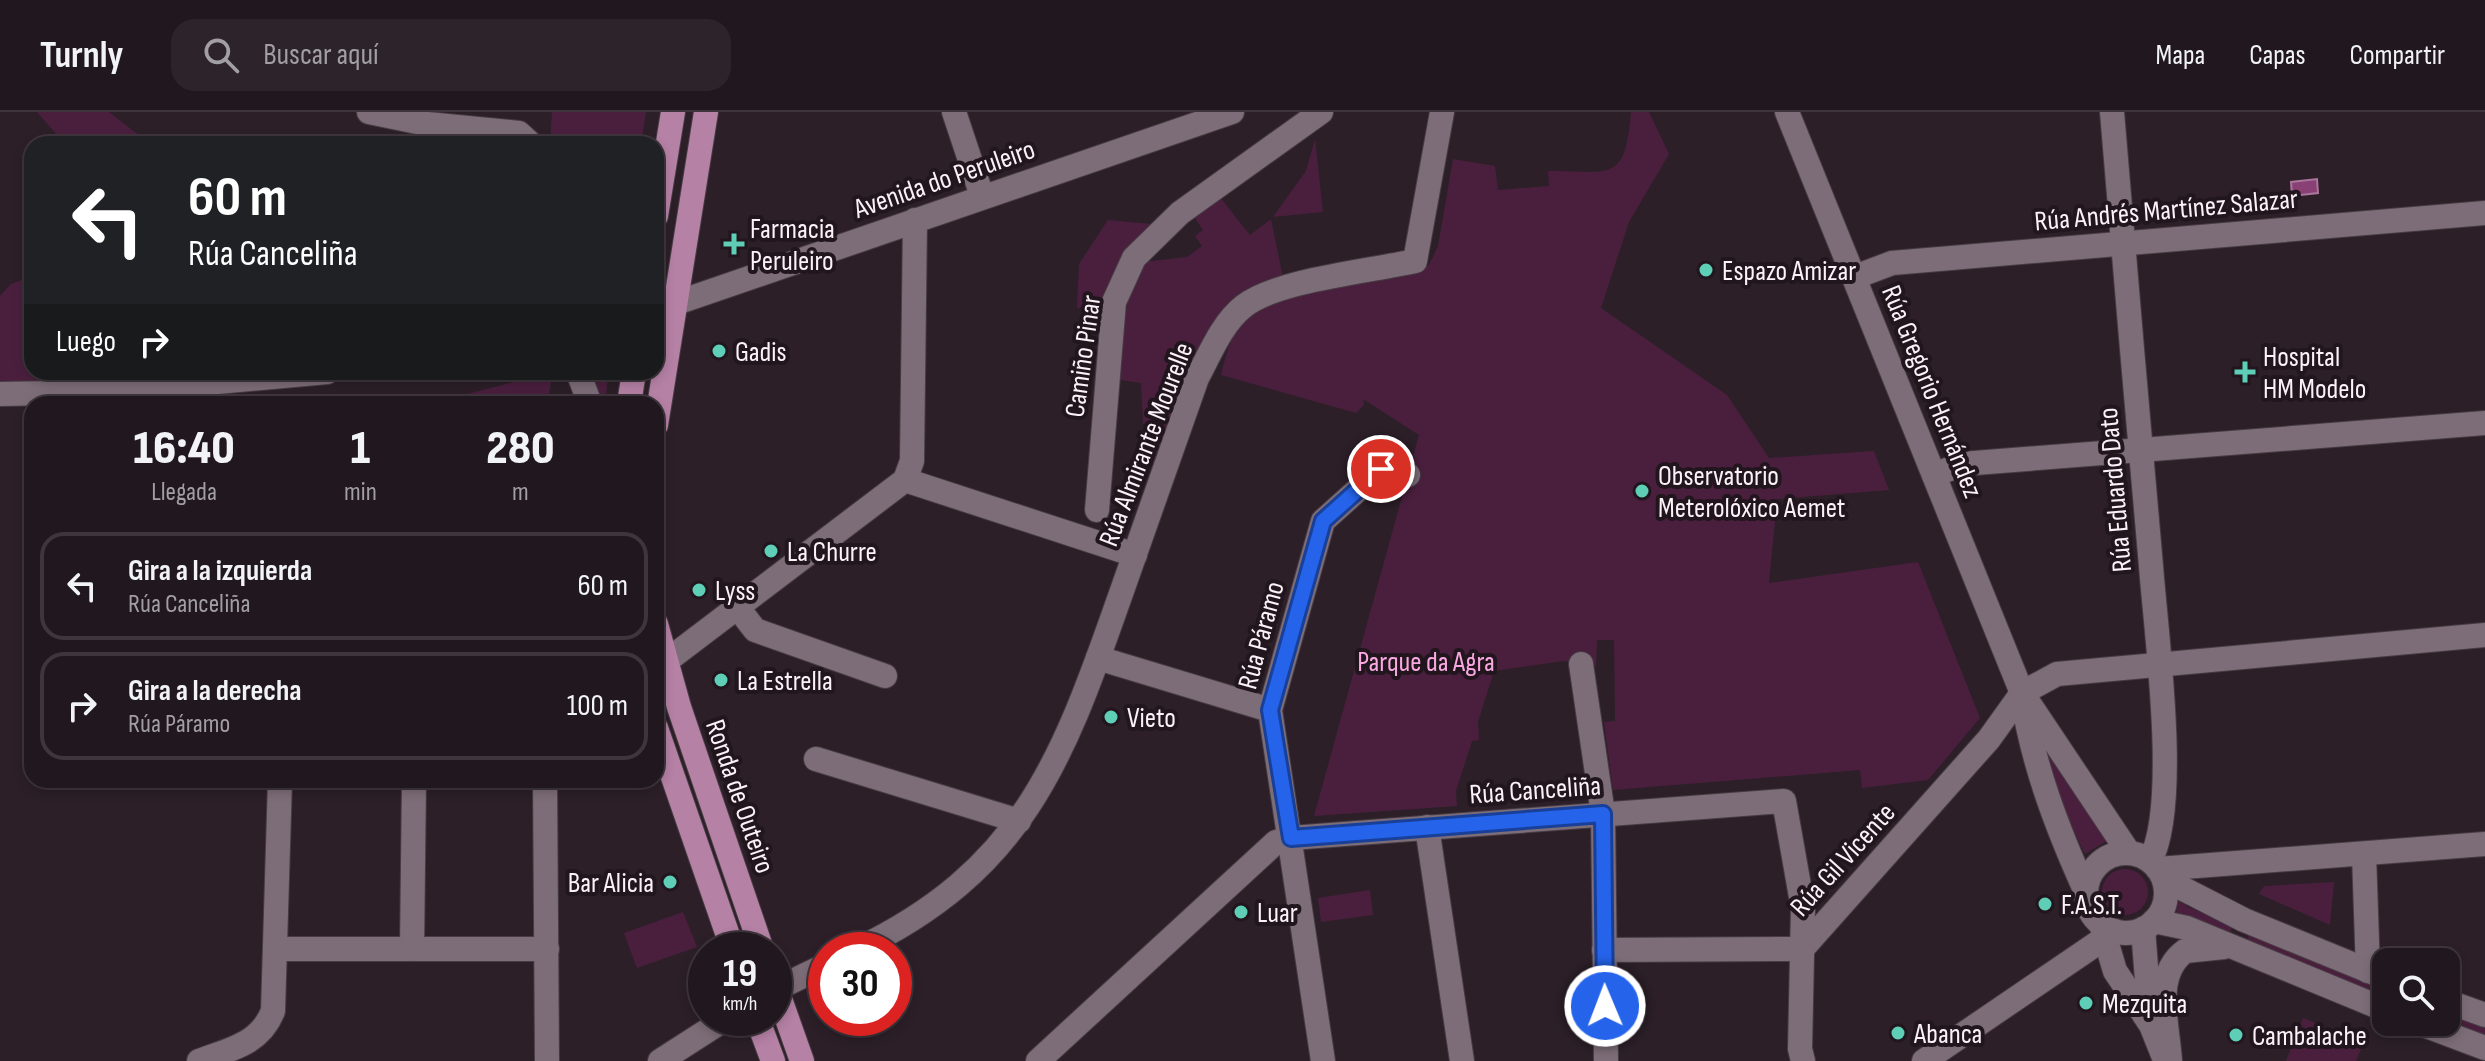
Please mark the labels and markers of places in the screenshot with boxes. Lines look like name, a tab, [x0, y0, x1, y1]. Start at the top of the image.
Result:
place label: Farmacia Peruleiro	[750, 213, 835, 278]
marker: Farmacia Peruleiro	[725, 235, 743, 253]
place label: Espazo Amizar	[1722, 255, 1856, 288]
marker: Espazo Amizar	[1697, 261, 1715, 279]
place label: Gadis	[735, 336, 787, 369]
place label: Hospital HM Modelo	[2263, 341, 2366, 406]
marker: Gadis	[710, 342, 728, 360]
marker: Hospital HM Modelo	[2234, 361, 2256, 383]
pin	[1347, 435, 1415, 503]
place label: Observatorio Meterolóxico Aemet	[1658, 460, 1845, 525]
marker: Observatorio Meterolóxico Aemet	[1633, 482, 1651, 500]
place label: La Churre	[787, 536, 877, 569]
marker: La Churre	[762, 542, 780, 560]
place label: Lyss	[715, 575, 755, 608]
marker: Lyss	[690, 581, 708, 599]
place label: La Estrella	[737, 665, 833, 698]
marker: La Estrella	[712, 671, 730, 689]
place label: Vieto	[1127, 702, 1176, 735]
marker: Vieto	[1102, 708, 1120, 726]
place label: Bar Alicia	[568, 867, 654, 900]
marker: Bar Alicia	[661, 873, 679, 891]
place label: F.A.S.T.	[2061, 889, 2122, 922]
marker: F.A.S.T.	[2036, 895, 2054, 913]
place label: Luar	[1257, 897, 1298, 930]
marker: Luar	[1232, 903, 1250, 921]
place label: Mezquita	[2102, 988, 2187, 1021]
marker: Mezquita	[2077, 994, 2095, 1012]
place label: Abanca	[1913, 1018, 1982, 1051]
place label: Cambalache	[2252, 1020, 2367, 1053]
marker: Abanca	[1889, 1024, 1907, 1042]
marker: Cambalache	[2227, 1026, 2245, 1044]

